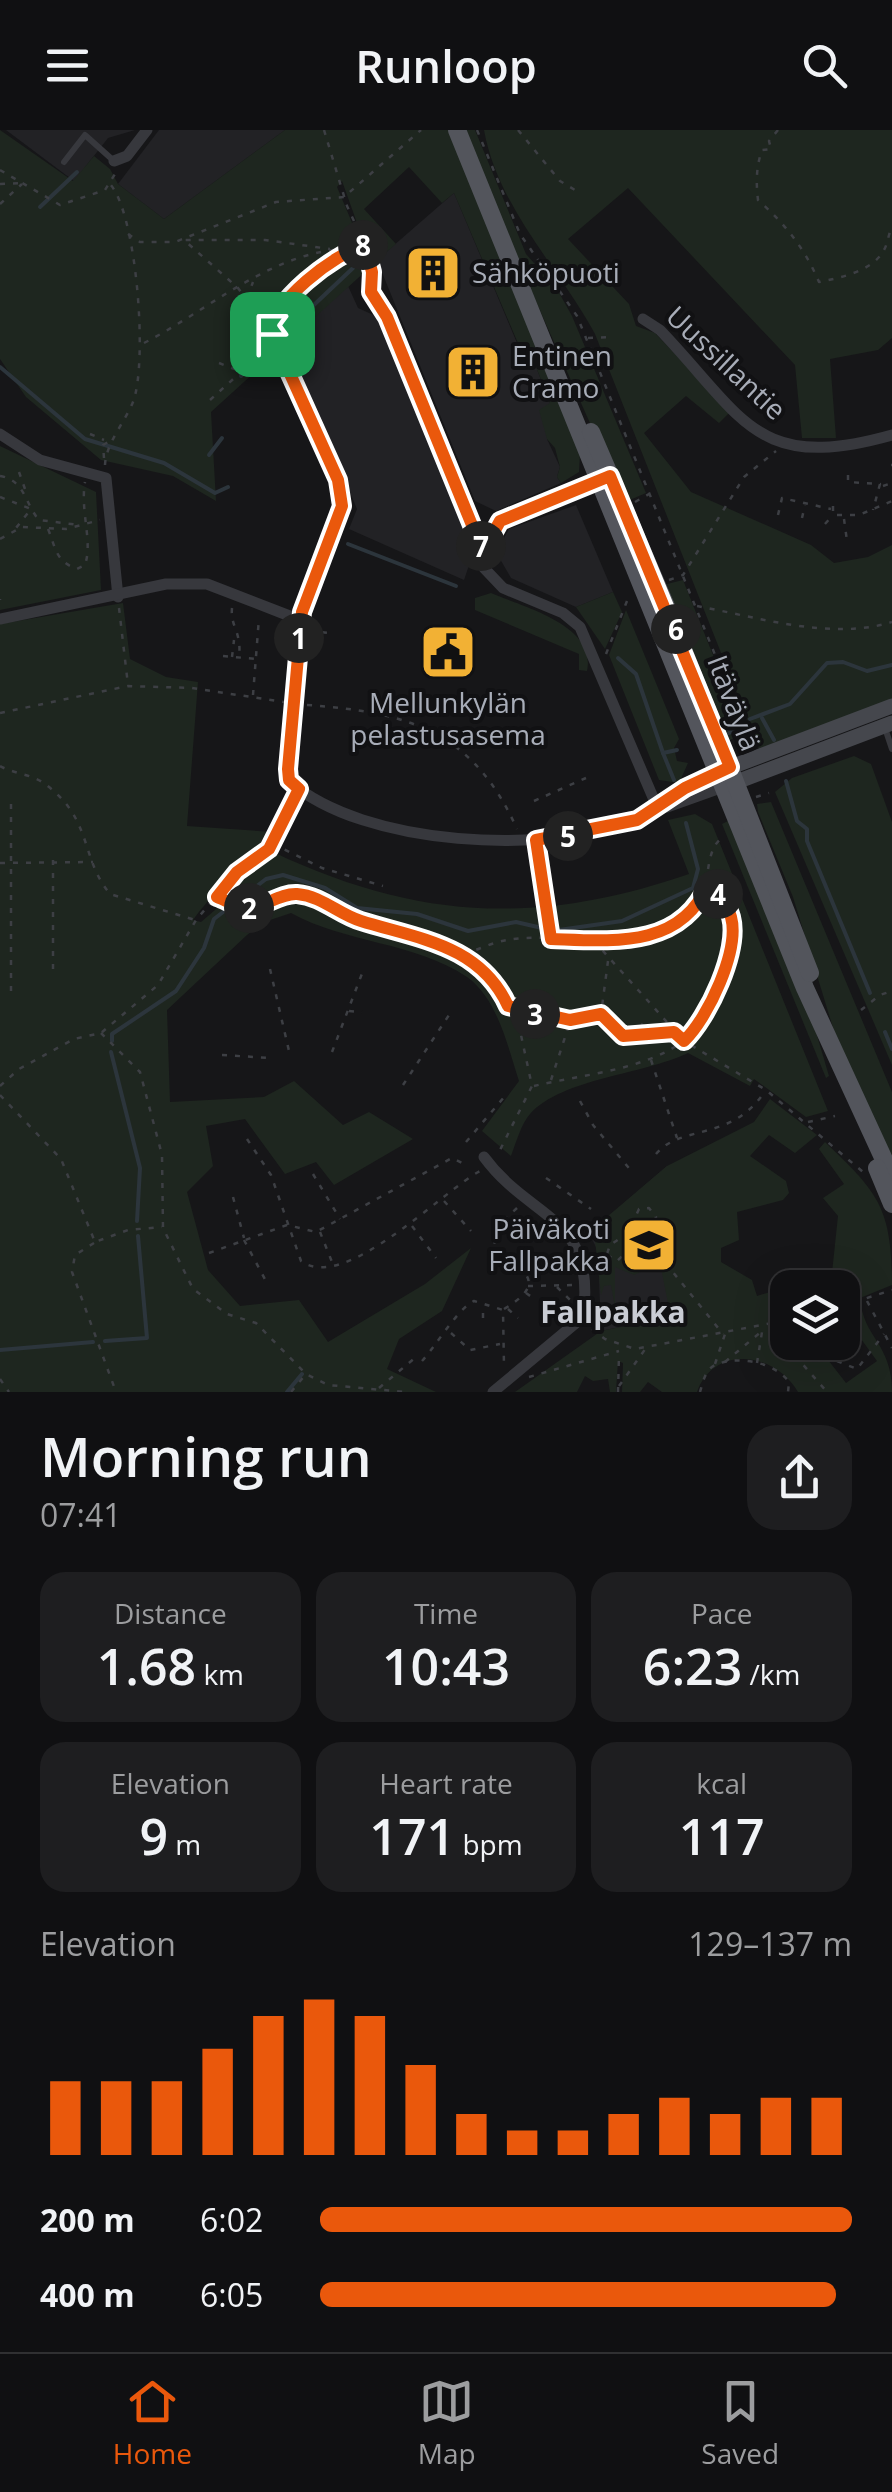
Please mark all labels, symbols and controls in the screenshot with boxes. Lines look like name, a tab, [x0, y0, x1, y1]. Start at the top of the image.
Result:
text: Runloop	[355, 35, 537, 96]
icon: menu	[40, 38, 95, 93]
icon: search	[797, 38, 852, 93]
pin: 8	[338, 220, 388, 270]
text: 8	[355, 226, 371, 264]
building icon: Sähköpuoti	[403, 243, 463, 303]
place label: Sähköpuoti	[472, 253, 620, 291]
pin	[230, 292, 315, 377]
street label: Uussillantie	[659, 297, 795, 428]
icon: arrive	[245, 307, 300, 362]
place label: Entinen Cramo	[512, 336, 612, 406]
building icon: Entinen Cramo	[443, 342, 503, 402]
pin: 7	[456, 521, 506, 571]
text: 7	[473, 527, 489, 565]
pin: 6	[651, 604, 701, 654]
text: 6	[668, 610, 684, 648]
pin: 1	[274, 613, 324, 663]
text: 1	[291, 619, 307, 657]
public building icon: Mellunkylän pelastusasema	[418, 622, 478, 682]
street label: Itäväylä	[699, 649, 771, 756]
place label: Mellunkylän pelastusasema	[350, 683, 546, 753]
pin: 5	[543, 811, 593, 861]
text: 5	[560, 817, 576, 855]
pin: 4	[693, 869, 743, 919]
text: 4	[710, 875, 726, 913]
pin: 2	[224, 883, 274, 933]
text: 2	[241, 889, 257, 927]
pin: 3	[510, 989, 560, 1039]
text: 3	[527, 995, 543, 1033]
place label: Päiväkoti Fallpakka	[488, 1209, 610, 1279]
school or university icon: Päiväkoti Fallpakka	[619, 1215, 679, 1275]
map controls	[770, 1270, 860, 1360]
button: layers	[770, 1270, 860, 1360]
district label: Fallpakka	[540, 1291, 686, 1332]
text: Morning run	[40, 1418, 372, 1493]
button: share	[747, 1425, 852, 1530]
text: 07:41	[40, 1493, 122, 1536]
text: Distance	[114, 1594, 227, 1632]
text: Time	[414, 1594, 478, 1632]
text: Pace	[691, 1594, 752, 1632]
text: 1.68	[97, 1632, 196, 1700]
text: 10:43	[382, 1632, 510, 1700]
text: 6:23	[643, 1632, 742, 1700]
text: km	[196, 1655, 244, 1693]
text: /km	[742, 1655, 800, 1693]
text: Elevation	[111, 1764, 230, 1802]
text: Heart rate	[379, 1764, 513, 1802]
text: kcal	[696, 1764, 747, 1802]
text: 9	[139, 1802, 168, 1870]
text: 171	[369, 1802, 455, 1870]
text: 117	[679, 1802, 765, 1870]
text: m	[168, 1825, 201, 1863]
text: bpm	[455, 1825, 523, 1863]
text: Elevation	[40, 1922, 176, 1965]
text: 129–137 m	[688, 1922, 852, 1965]
text: 200 m	[40, 2198, 135, 2241]
text: 6:02	[200, 2198, 263, 2241]
text: 400 m	[40, 2273, 135, 2316]
text: 6:05	[200, 2273, 263, 2316]
tab: Home	[113, 2374, 192, 2472]
tab: Map	[418, 2374, 476, 2472]
tab: Saved	[701, 2374, 779, 2472]

